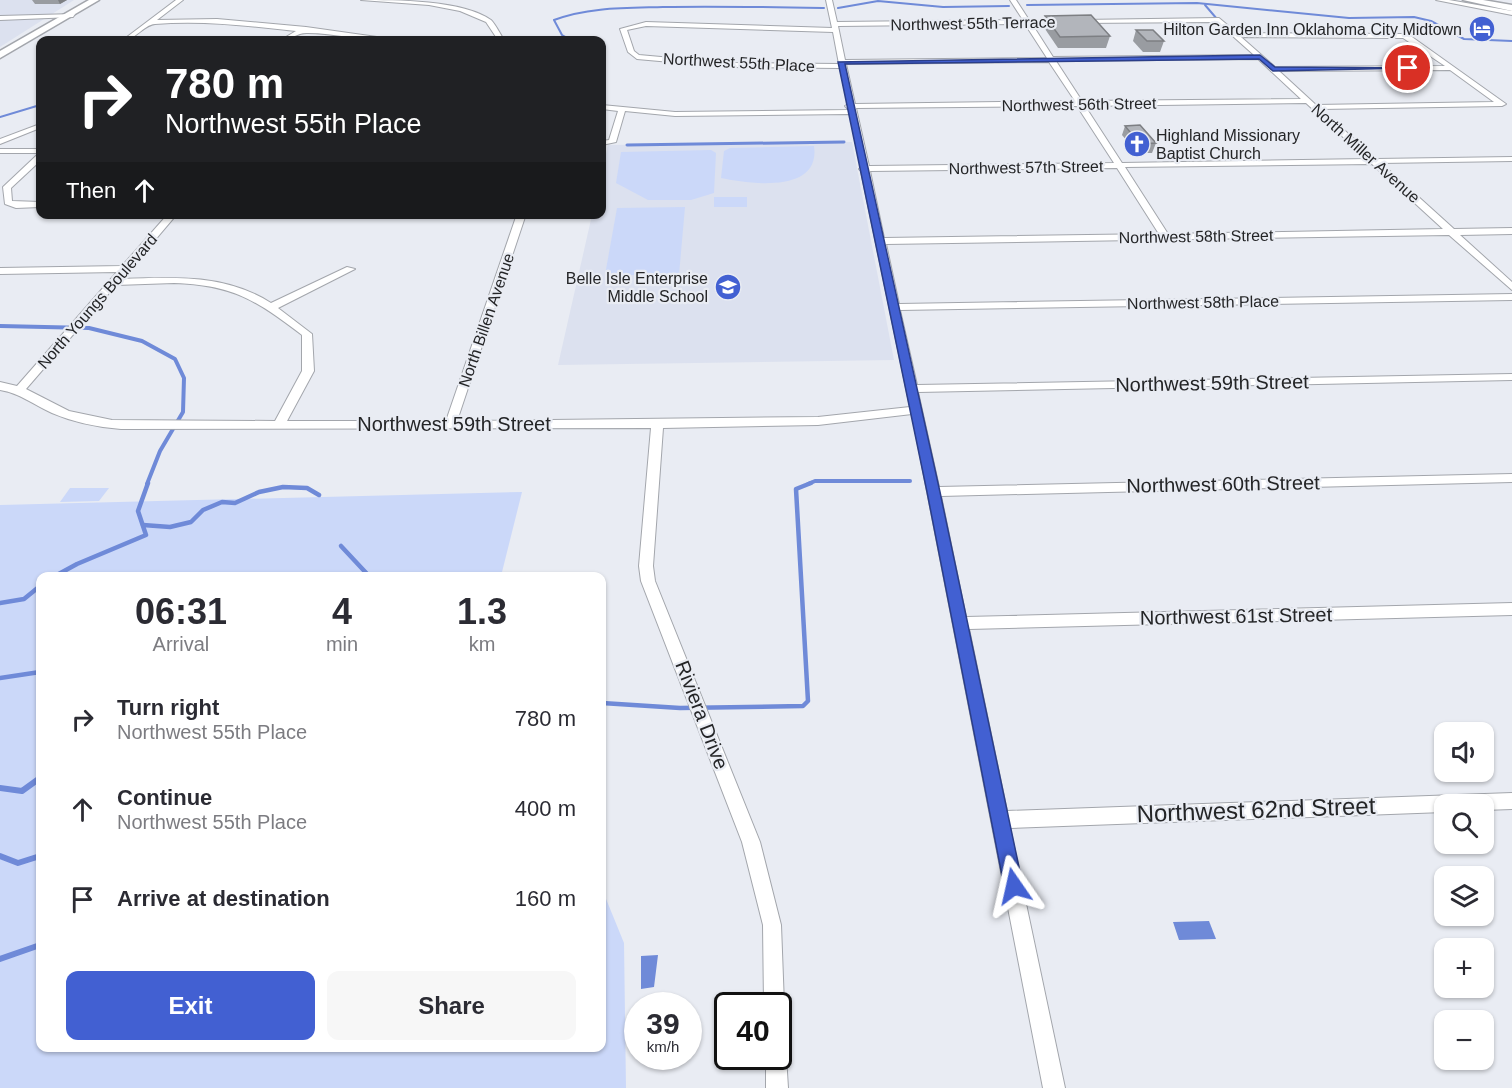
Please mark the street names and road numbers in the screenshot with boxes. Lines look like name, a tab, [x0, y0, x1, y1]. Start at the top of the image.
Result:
street label: Northwest 55th Terrace	[890, 14, 1056, 33]
street label: Northwest 55th Place	[663, 50, 815, 75]
street label: Northwest 56th Street	[1001, 95, 1157, 114]
street label: North Miller Avenue	[1308, 100, 1423, 206]
street label: Northwest 57th Street	[948, 158, 1104, 177]
street label: Northwest 58th Street	[1118, 227, 1274, 246]
street label: North Youngs Boulevard	[34, 231, 160, 372]
street label: North Billen Avenue	[456, 251, 517, 389]
street label: Northwest 58th Place	[1127, 293, 1279, 312]
street label: Northwest 59th Street	[1115, 370, 1309, 396]
street label: Northwest 59th Street	[357, 413, 551, 435]
street label: Northwest 60th Street	[1126, 471, 1320, 497]
street label: Northwest 61st Street	[1140, 603, 1333, 629]
street label: Riviera Drive	[671, 658, 733, 772]
street label: Northwest 62nd Street	[1136, 792, 1376, 827]

